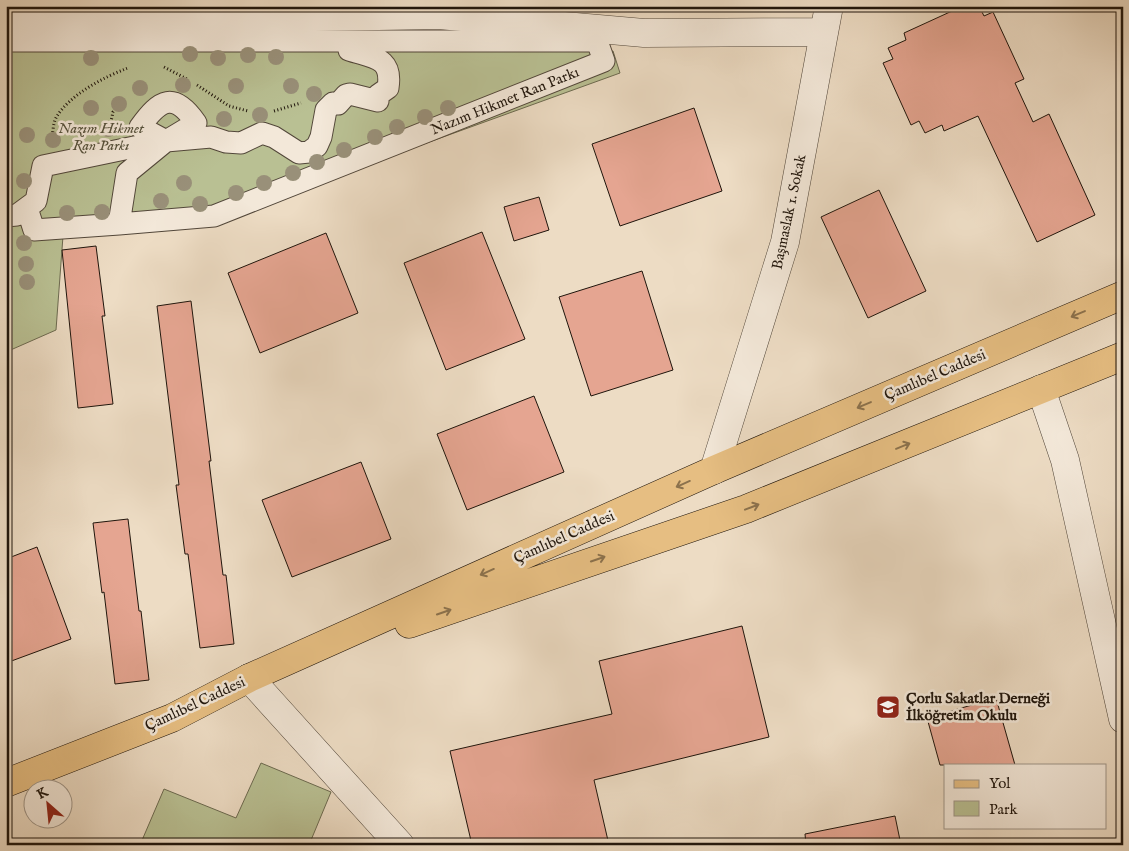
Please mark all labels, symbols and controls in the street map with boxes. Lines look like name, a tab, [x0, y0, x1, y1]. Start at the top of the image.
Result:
street label: Nazım Hikmet Ran Parkı	[428, 63, 582, 139]
park label: Nazım Hikmet Ran Parkı	[58, 119, 145, 155]
street label: Başmaslak 1. Sokak	[768, 152, 811, 271]
one-way arrow	[1071, 310, 1086, 320]
street label: Çamlıbel Caddesi	[881, 345, 989, 405]
one-way arrow	[857, 401, 872, 411]
one-way arrow	[895, 441, 910, 451]
one-way arrow	[676, 479, 691, 489]
one-way arrow	[744, 502, 759, 511]
street label: Çamlıbel Caddesi	[511, 506, 617, 568]
one-way arrow	[590, 554, 606, 564]
one-way arrow	[480, 567, 495, 577]
one-way arrow	[436, 607, 452, 616]
street label: Çamlıbel Caddesi	[142, 672, 248, 736]
place label: Çorlu Sakatlar Derneği İlköğretim Okulu	[906, 689, 1050, 725]
school or university icon: Çorlu Sakatlar Derneği İlköğretim Okulu	[875, 694, 901, 720]
legend	[944, 764, 1106, 828]
text: Yol	[989, 774, 1011, 793]
north arrow	[22, 778, 72, 828]
text: K	[34, 783, 52, 804]
text: Park	[989, 800, 1019, 819]

